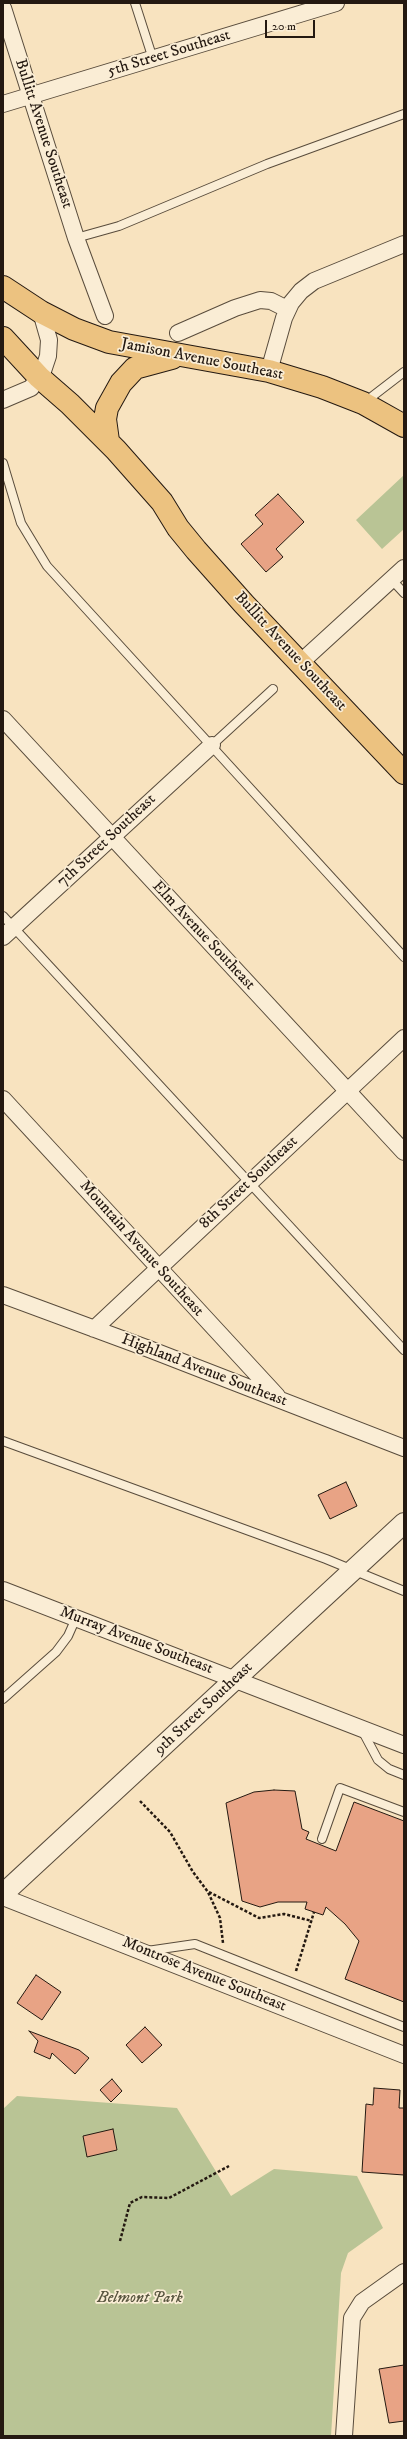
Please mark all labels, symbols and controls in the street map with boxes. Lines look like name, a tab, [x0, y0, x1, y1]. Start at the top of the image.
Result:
scale bar	[267, 12, 317, 38]
text: 20 m	[272, 19, 296, 34]
street label: 5th Street Southeast	[105, 26, 233, 82]
street label: Bullitt Avenue Southeast	[10, 57, 76, 211]
street label: Jamison Avenue Southeast	[119, 335, 285, 385]
street label: Bullitt Avenue Southeast	[230, 588, 350, 716]
street label: 7th Street Southeast	[54, 790, 160, 892]
street label: Elm Avenue Southeast	[147, 877, 259, 995]
street label: 8th Street Southeast	[196, 1133, 302, 1233]
street label: Mountain Avenue Southeast	[75, 1177, 207, 1321]
street label: Highland Avenue Southeast	[118, 1331, 290, 1411]
street label: Murray Avenue Southeast	[57, 1603, 215, 1679]
street label: 9th Street Southeast	[151, 1659, 257, 1759]
street label: Montrose Avenue Southeast	[119, 1933, 289, 2017]
park label: Belmont Park	[97, 2289, 183, 2309]

